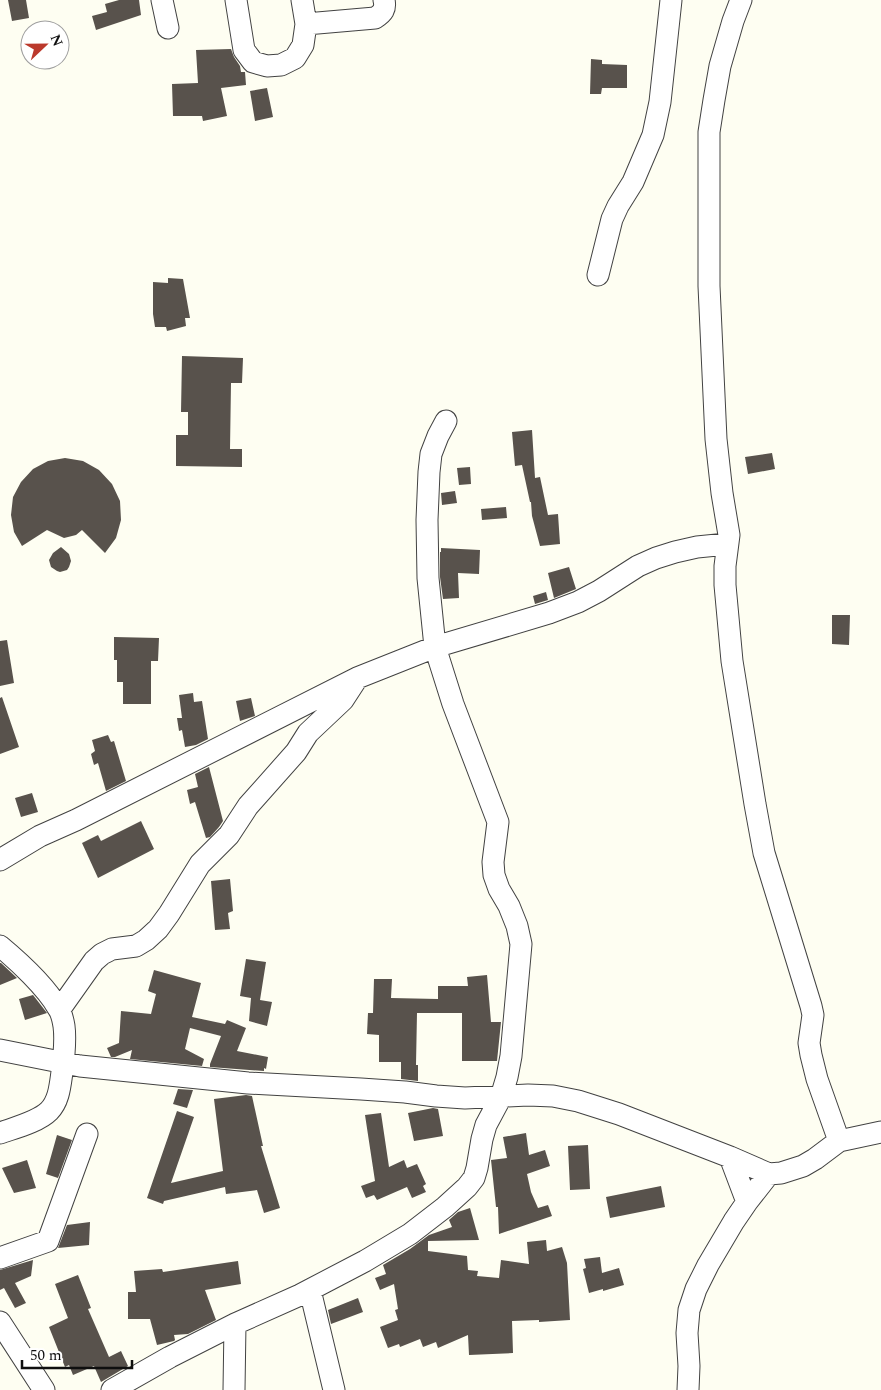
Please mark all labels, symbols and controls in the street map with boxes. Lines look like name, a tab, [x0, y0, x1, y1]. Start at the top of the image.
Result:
north arrow	[20, 20, 70, 70]
text: N	[45, 31, 68, 50]
scale bar	[22, 1338, 132, 1370]
text: 50 m	[30, 1344, 62, 1367]

